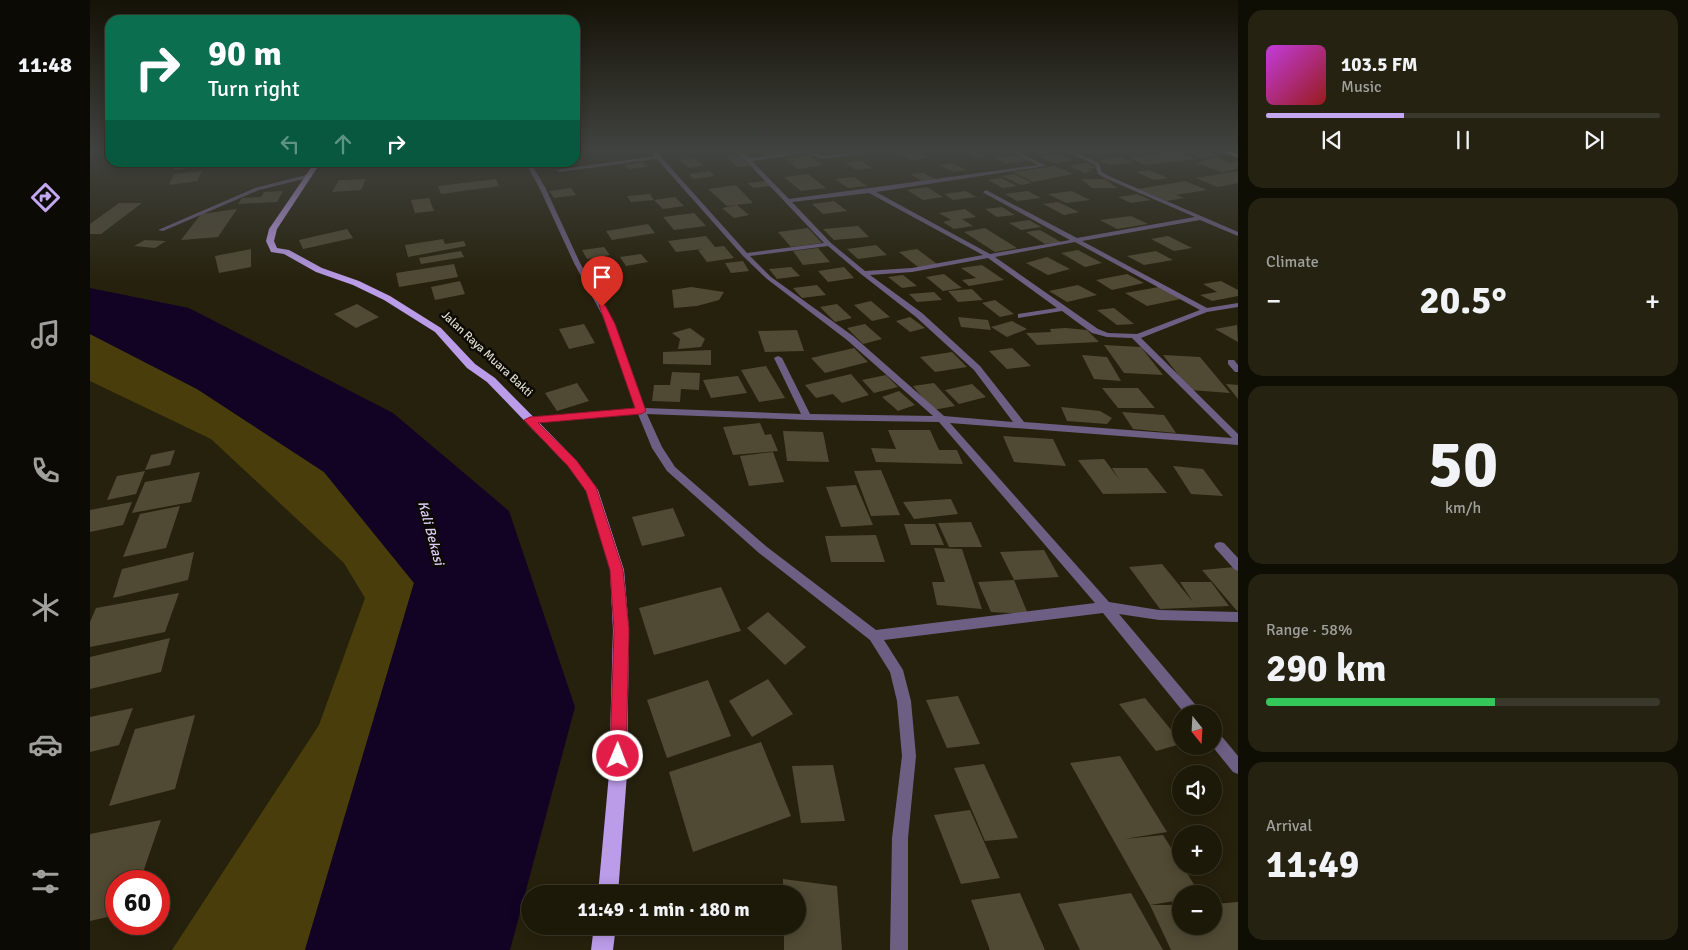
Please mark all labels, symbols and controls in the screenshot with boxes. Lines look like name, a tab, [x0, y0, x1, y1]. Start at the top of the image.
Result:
text: 90 m	[208, 32, 282, 75]
icon: right	[125, 35, 190, 100]
text: 11:48	[18, 51, 72, 78]
text: 103.5 FM	[1341, 53, 1418, 77]
text: Turn right	[208, 75, 300, 102]
text: Music	[1341, 77, 1382, 97]
icon: previous	[1318, 126, 1346, 154]
icon: pause	[1449, 126, 1477, 154]
icon: next	[1580, 126, 1608, 154]
icon: left	[276, 130, 304, 158]
icon: ahead	[329, 130, 357, 158]
icon: right	[382, 130, 410, 158]
icon: directions	[28, 180, 63, 215]
text: Climate	[1266, 252, 1319, 272]
pin	[581, 256, 623, 307]
icon: arrive	[588, 263, 616, 291]
text: 20.5°	[1419, 277, 1507, 324]
text: −	[1266, 284, 1281, 318]
text: +	[1645, 284, 1660, 318]
street label: Jalan Raya Muara Bakti	[438, 308, 536, 400]
icon: music	[28, 317, 63, 352]
text: 50	[1428, 425, 1498, 505]
icon: phone	[28, 453, 63, 488]
text: km/h	[1445, 498, 1481, 518]
water label: Kali Bekasi	[414, 499, 448, 568]
icon: climate	[28, 590, 63, 625]
text: Range · 58%	[1266, 620, 1352, 640]
text: 290 km	[1266, 645, 1387, 692]
north arrow	[1172, 705, 1222, 755]
map controls	[1172, 705, 1222, 935]
icon: car	[28, 727, 63, 762]
position arrow	[591, 729, 643, 781]
button: sound	[1172, 765, 1222, 815]
text: Arrival	[1266, 816, 1312, 836]
button: +	[1172, 825, 1222, 875]
text: 11:49	[1266, 841, 1359, 888]
icon: filters	[28, 864, 63, 899]
speed limit sign: 60	[105, 870, 170, 935]
button: −	[1172, 885, 1222, 935]
text: 11:49 · 1 min · 180 m	[577, 898, 750, 922]

